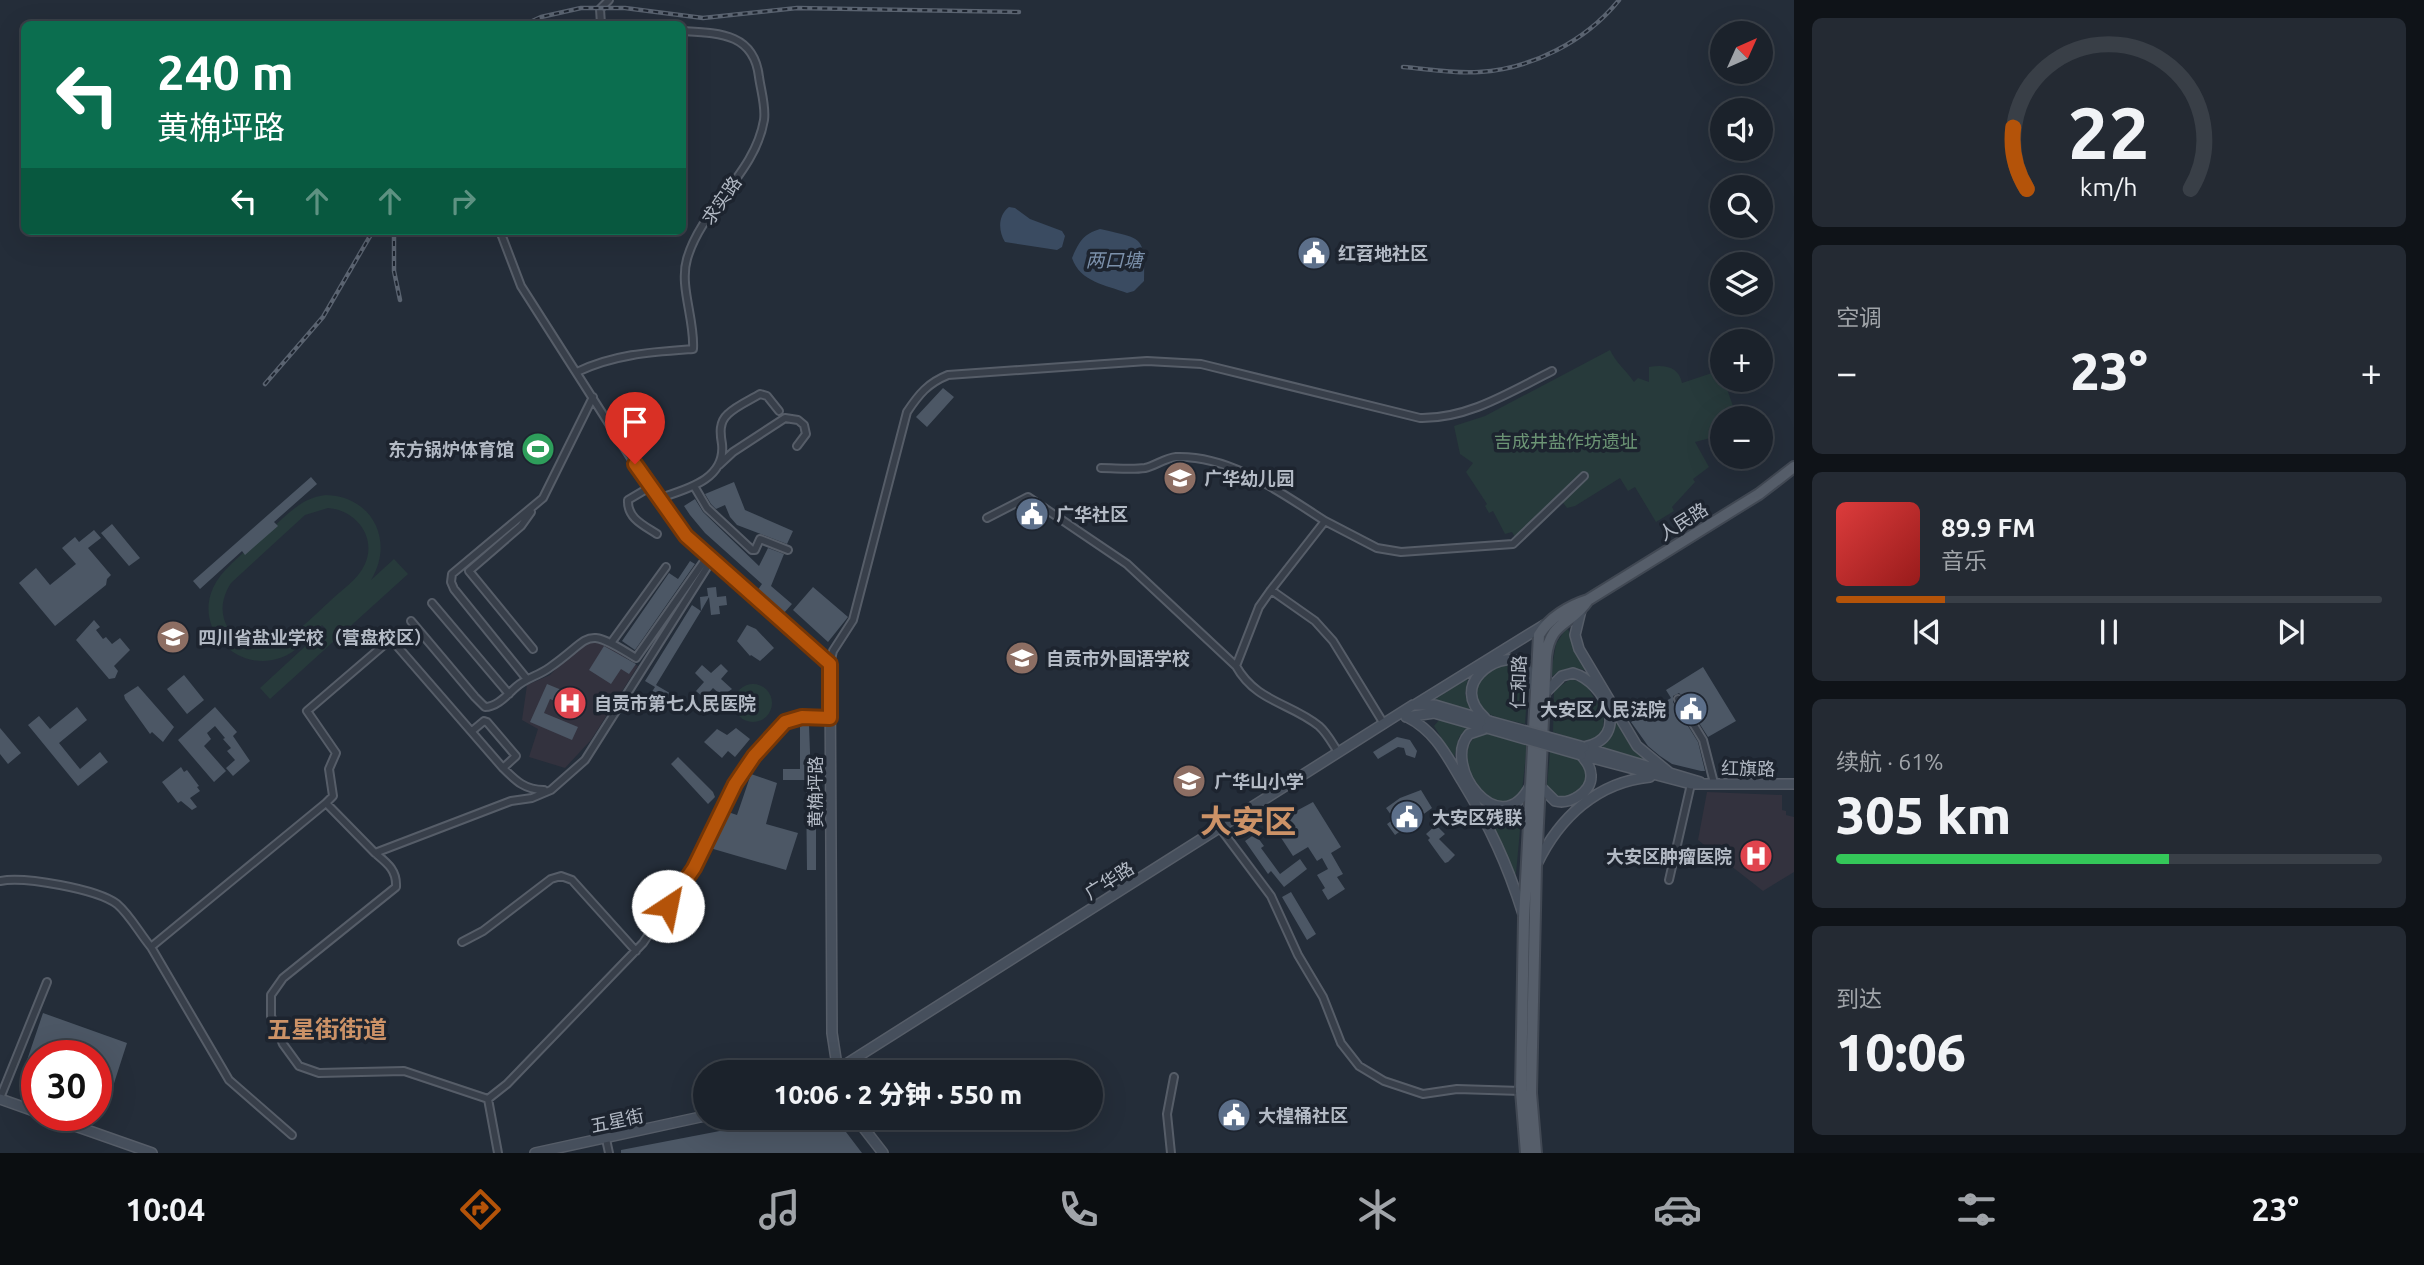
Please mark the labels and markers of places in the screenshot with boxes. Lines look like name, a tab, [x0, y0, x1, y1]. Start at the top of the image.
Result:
public building icon: 红苕地社区	[1295, 234, 1333, 272]
place label: 红苕地社区	[1338, 243, 1428, 263]
pin	[605, 392, 665, 464]
sports icon: 东方锅炉体育馆	[519, 430, 557, 468]
place label: 东方锅炉体育馆	[388, 439, 514, 459]
school or university icon: 广华幼儿园	[1161, 459, 1199, 497]
place label: 广华幼儿园	[1204, 468, 1294, 488]
public building icon: 广华社区	[1013, 495, 1051, 533]
place label: 广华社区	[1056, 504, 1128, 524]
school or university icon: 四川省盐业学校（营盘校区）	[154, 618, 192, 656]
place label: 四川省盐业学校（营盘校区）	[198, 627, 432, 647]
school or university icon: 自贡市外国语学校	[1003, 639, 1041, 677]
place label: 自贡市外国语学校	[1046, 648, 1190, 668]
hospital icon: 自贡市第七人民医院	[551, 684, 589, 722]
public building icon: 大安区人民法院	[1672, 690, 1710, 728]
place label: 自贡市第七人民医院	[594, 693, 756, 713]
place label: 大安区人民法院	[1540, 699, 1666, 719]
school or university icon: 广华山小学	[1170, 762, 1208, 800]
place label: 广华山小学	[1214, 771, 1304, 791]
public building icon: 大安区残联	[1388, 798, 1426, 836]
place label: 大安区残联	[1432, 807, 1523, 827]
hospital icon: 大安区肿瘤医院	[1737, 837, 1775, 875]
place label: 大安区肿瘤医院	[1606, 846, 1732, 866]
public building icon: 大楻桶社区	[1215, 1096, 1253, 1134]
place label: 大楻桶社区	[1258, 1105, 1348, 1125]

